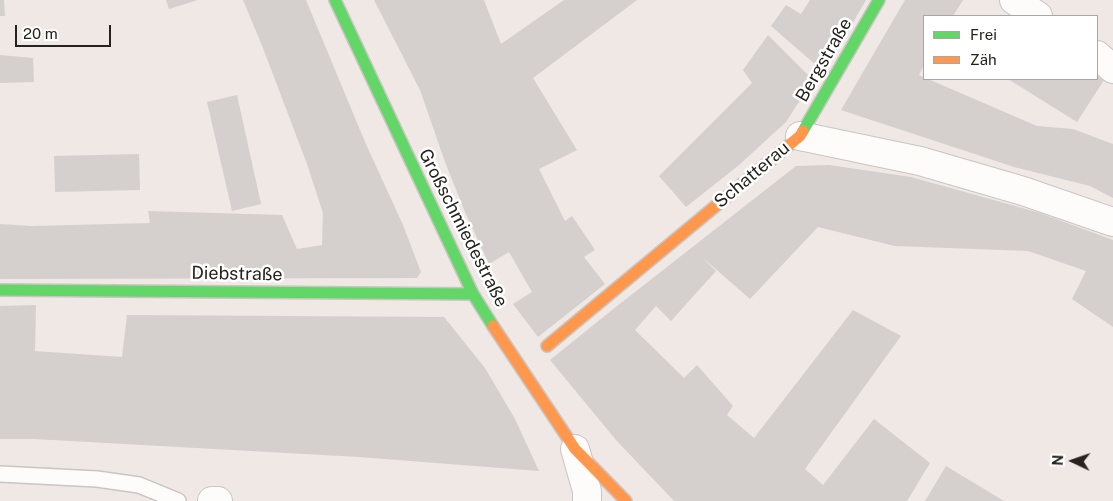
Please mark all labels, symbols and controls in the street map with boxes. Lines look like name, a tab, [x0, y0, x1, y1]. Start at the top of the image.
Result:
street label: Bergstraße	[791, 14, 857, 106]
scale bar	[18, 15, 114, 47]
legend	[923, 15, 1098, 80]
text: 20 m	[23, 25, 58, 42]
text: Frei	[970, 26, 997, 43]
text: Zäh	[970, 51, 997, 68]
street label: Schatterau	[710, 137, 794, 213]
street label: Großschmiedestraße	[414, 145, 512, 311]
street label: Diebstraße	[191, 262, 283, 286]
north arrow	[1048, 436, 1098, 486]
text: N	[1050, 454, 1066, 466]

